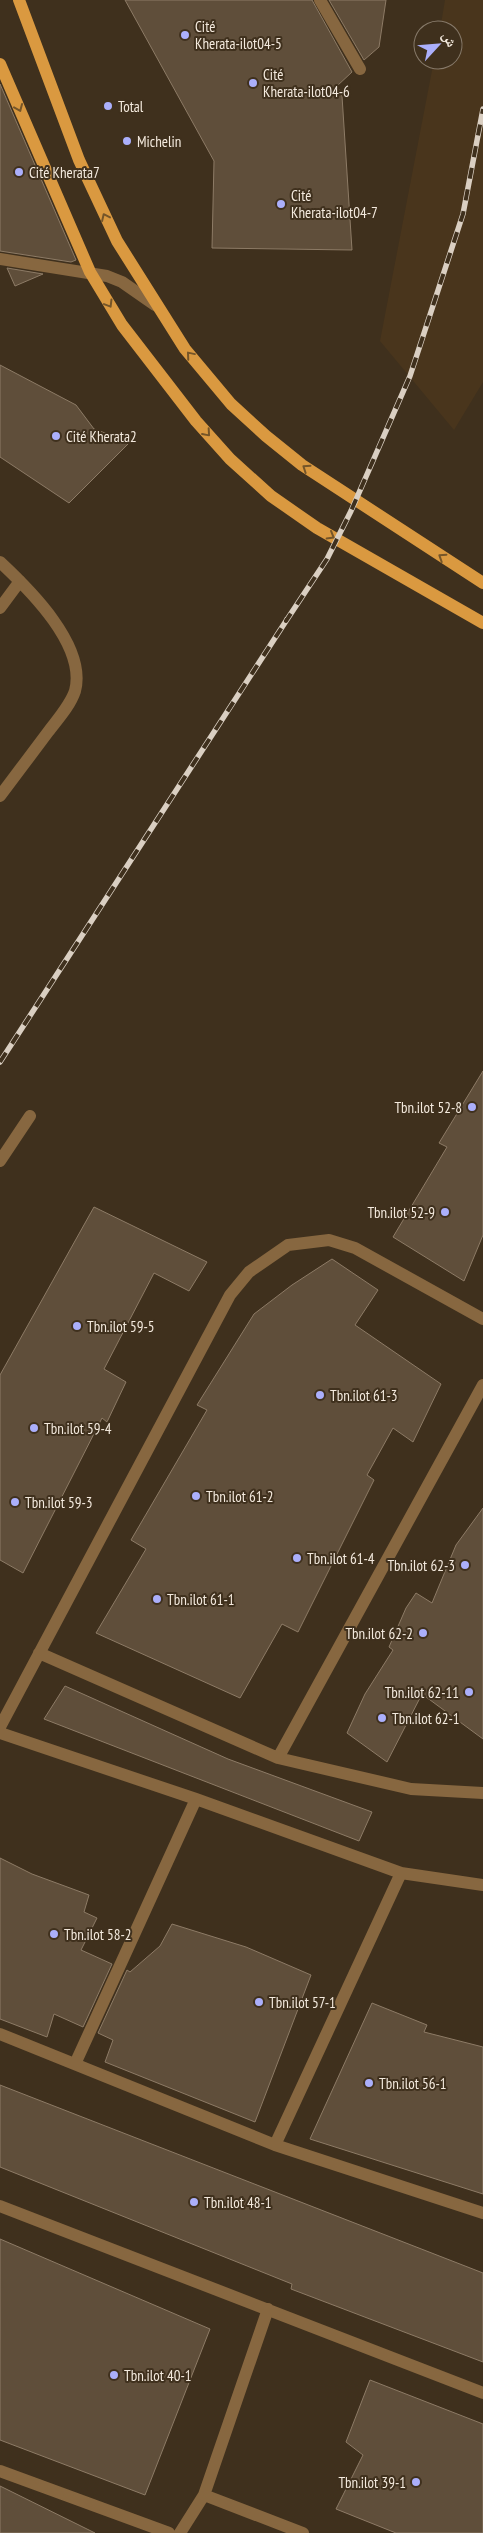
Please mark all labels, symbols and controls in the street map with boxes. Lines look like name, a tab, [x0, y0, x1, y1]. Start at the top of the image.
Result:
place label: Cité Kherata-ilot04-5	[195, 17, 282, 53]
north arrow	[413, 20, 463, 70]
marker: Cité Kherata-ilot04-5	[179, 29, 191, 41]
text: ش	[438, 29, 461, 50]
place label: Cité Kherata-ilot04-6	[263, 65, 350, 101]
marker: Cité Kherata-ilot04-6	[247, 77, 259, 89]
place label: Total	[118, 97, 144, 116]
marker: Total	[102, 100, 114, 112]
one-way arrow	[13, 103, 24, 112]
place label: Michelin	[137, 132, 181, 151]
marker: Michelin	[121, 135, 133, 147]
place label: Cité Kherata7	[29, 163, 100, 182]
marker: Cité Kherata7	[13, 166, 25, 178]
place label: Cité Kherata-ilot04-7	[291, 186, 378, 222]
marker: Cité Kherata-ilot04-7	[275, 198, 287, 210]
one-way arrow	[101, 213, 111, 222]
one-way arrow	[102, 298, 112, 307]
one-way arrow	[187, 352, 195, 361]
place label: Cité Kherata2	[66, 427, 137, 446]
one-way arrow	[201, 427, 210, 436]
marker: Cité Kherata2	[50, 430, 62, 442]
one-way arrow	[302, 465, 312, 474]
one-way arrow	[326, 529, 335, 539]
one-way arrow	[438, 553, 447, 563]
place label: Tbn.ilot 52-8	[394, 1098, 462, 1117]
marker: Tbn.ilot 52-8	[466, 1101, 478, 1113]
place label: Tbn.ilot 52-9	[367, 1203, 435, 1222]
marker: Tbn.ilot 52-9	[439, 1206, 451, 1218]
place label: Tbn.ilot 59-5	[87, 1317, 155, 1336]
marker: Tbn.ilot 59-5	[71, 1320, 83, 1332]
place label: Tbn.ilot 61-3	[330, 1386, 398, 1405]
marker: Tbn.ilot 61-3	[314, 1389, 326, 1401]
place label: Tbn.ilot 59-4	[44, 1419, 112, 1438]
marker: Tbn.ilot 59-4	[28, 1422, 40, 1434]
place label: Tbn.ilot 61-2	[206, 1487, 274, 1506]
marker: Tbn.ilot 61-2	[190, 1490, 202, 1502]
place label: Tbn.ilot 59-3	[25, 1493, 93, 1512]
marker: Tbn.ilot 59-3	[9, 1496, 21, 1508]
place label: Tbn.ilot 61-4	[307, 1549, 375, 1568]
marker: Tbn.ilot 61-4	[291, 1552, 303, 1564]
place label: Tbn.ilot 62-3	[387, 1556, 455, 1575]
marker: Tbn.ilot 62-3	[459, 1559, 471, 1571]
place label: Tbn.ilot 61-1	[167, 1590, 235, 1609]
marker: Tbn.ilot 61-1	[151, 1593, 163, 1605]
place label: Tbn.ilot 62-2	[345, 1624, 413, 1643]
marker: Tbn.ilot 62-2	[417, 1627, 429, 1639]
place label: Tbn.ilot 62-11	[385, 1683, 459, 1702]
marker: Tbn.ilot 62-11	[463, 1686, 475, 1698]
place label: Tbn.ilot 62-1	[392, 1709, 460, 1728]
marker: Tbn.ilot 62-1	[376, 1712, 388, 1724]
place label: Tbn.ilot 58-2	[64, 1925, 132, 1944]
marker: Tbn.ilot 58-2	[48, 1928, 60, 1940]
place label: Tbn.ilot 57-1	[269, 1993, 336, 2012]
marker: Tbn.ilot 57-1	[253, 1996, 265, 2008]
place label: Tbn.ilot 56-1	[379, 2074, 447, 2093]
marker: Tbn.ilot 56-1	[363, 2077, 375, 2089]
place label: Tbn.ilot 48-1	[204, 2193, 272, 2212]
marker: Tbn.ilot 48-1	[188, 2196, 200, 2208]
place label: Tbn.ilot 40-1	[124, 2366, 192, 2385]
marker: Tbn.ilot 40-1	[108, 2369, 120, 2381]
place label: Tbn.ilot 39-1	[338, 2473, 406, 2492]
marker: Tbn.ilot 39-1	[410, 2476, 422, 2488]

